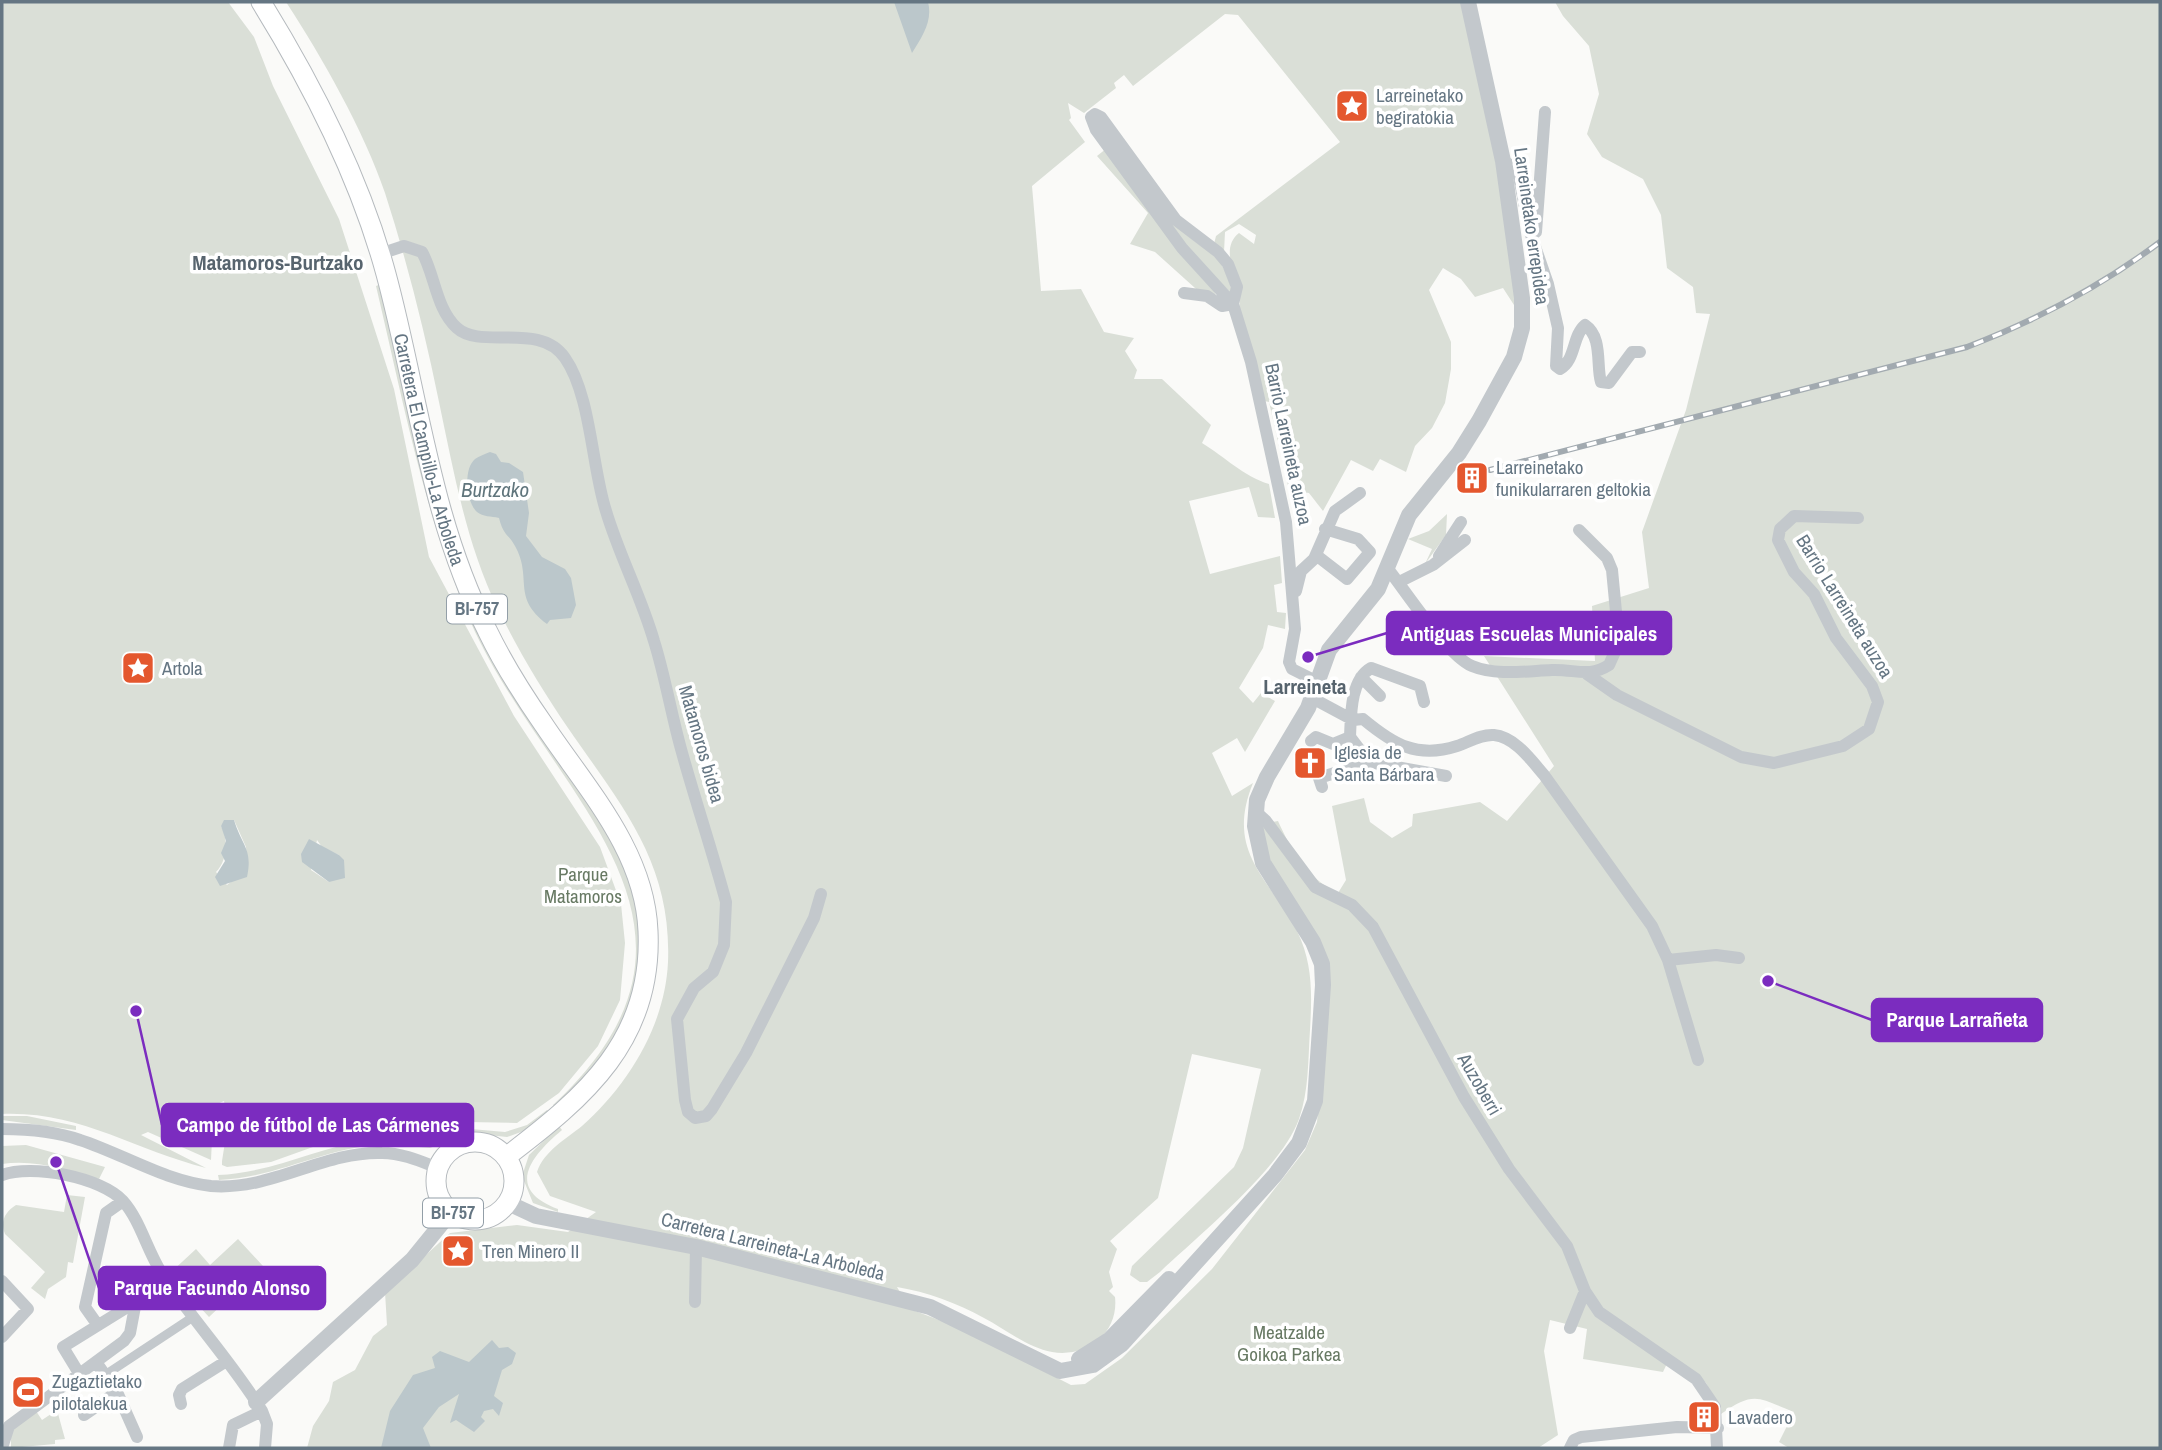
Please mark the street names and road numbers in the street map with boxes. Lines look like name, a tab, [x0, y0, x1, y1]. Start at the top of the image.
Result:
street label: Larreinetako errepidea	[1508, 146, 1556, 307]
street label: Carretera El Campillo-La Arboleda	[388, 331, 471, 569]
street label: Barrio Larreineta auzoa	[1259, 361, 1319, 528]
street label: Barrio Larreineta auzoa	[1790, 529, 1900, 683]
road number: BI-757	[447, 594, 507, 624]
street label: Matamoros bidea	[673, 682, 731, 806]
street label: Auzoberri	[1451, 1047, 1508, 1120]
road number: BI-757	[423, 1198, 483, 1228]
street label: Carretera Larreineta-La Arboleda	[659, 1206, 888, 1286]

